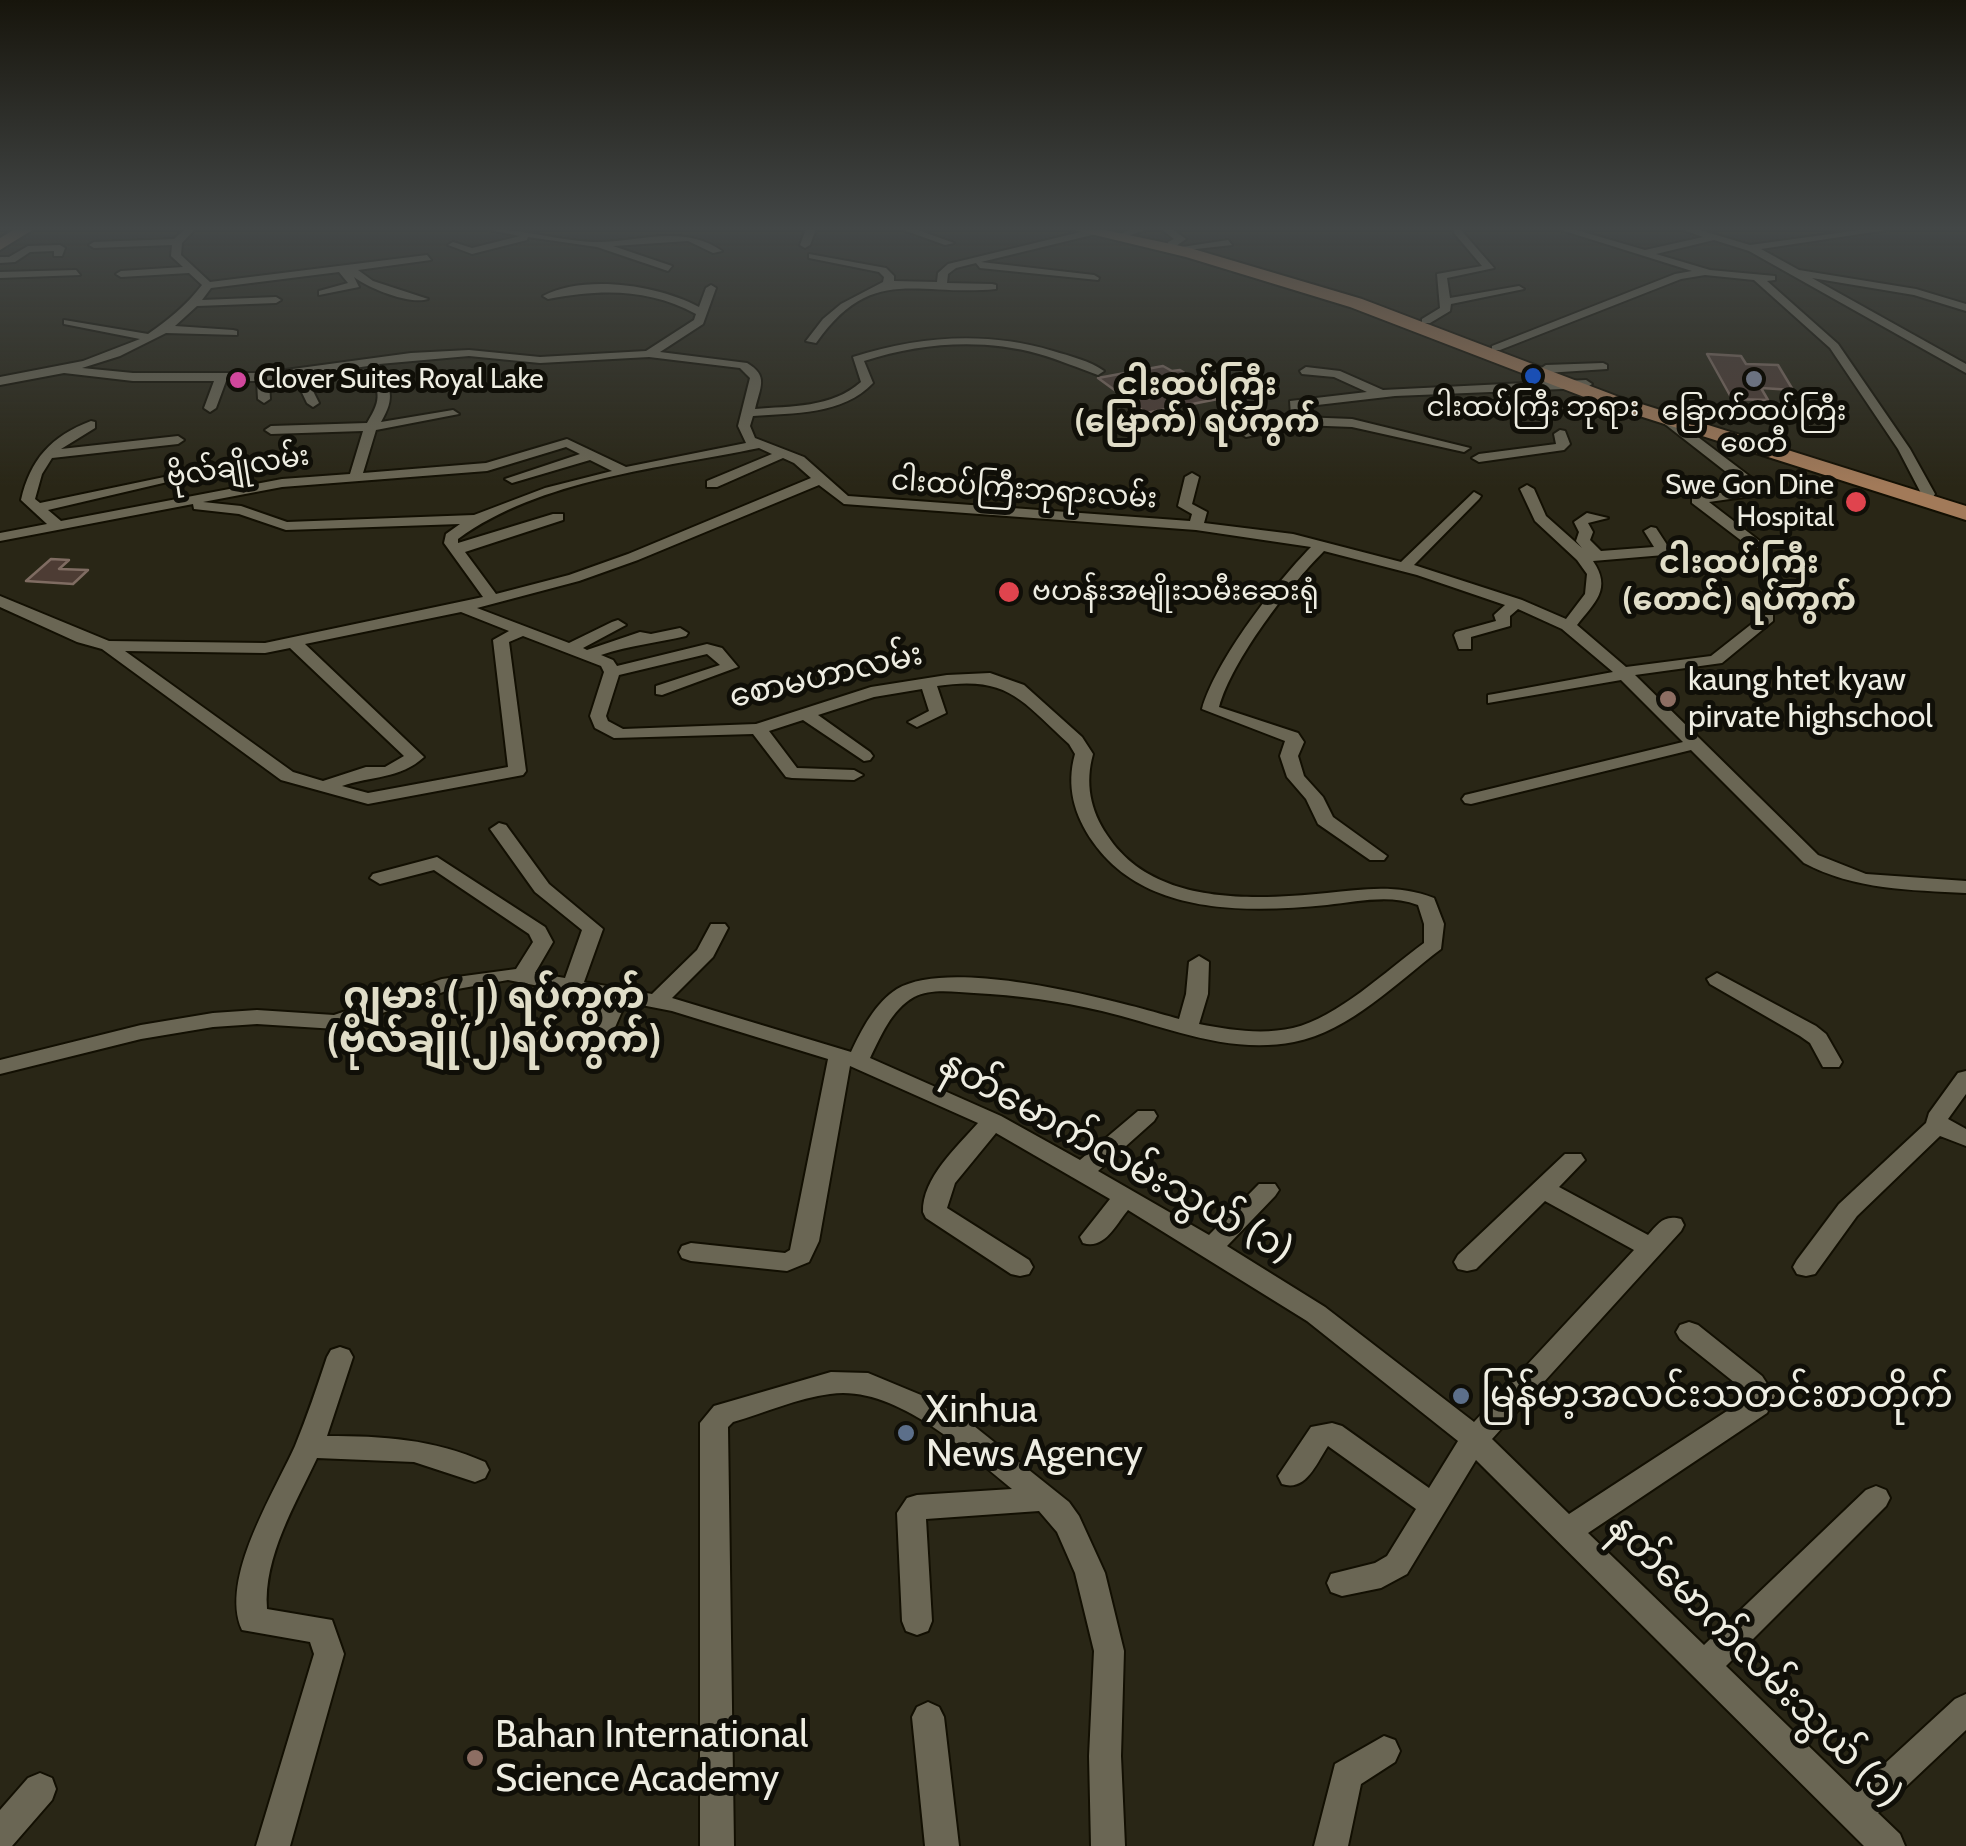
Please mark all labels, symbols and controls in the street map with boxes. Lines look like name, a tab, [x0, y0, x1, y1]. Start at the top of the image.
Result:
place label: Clover Suites Royal Lake	[258, 363, 544, 397]
marker: ငါးထပ်ကြီး ဘုရား	[1522, 365, 1544, 387]
district label: ငါးထပ်ကြီး (မြောက်) ရပ်ကွက်	[1074, 367, 1320, 442]
marker: ခြောက်ထပ်ကြီး စေတီ	[1743, 368, 1765, 390]
marker: Clover Suites Royal Lake	[227, 369, 249, 391]
place label: ငါးထပ်ကြီး ဘုရား	[1427, 391, 1639, 425]
place label: ခြောက်ထပ်ကြီး စေတီ	[1662, 395, 1846, 461]
street label: ဗိုလ်ချိုလမ်း	[164, 439, 312, 495]
street label: ငါးထပ်ကြီးဘုရားလမ်း	[890, 464, 1158, 516]
place label: Swe Gon Dine Hospital	[1665, 469, 1834, 535]
marker: Swe Gon Dine Hospital	[1843, 489, 1869, 515]
district label: ငါးထပ်ကြီး (တောင်) ရပ်ကွက်	[1622, 545, 1856, 620]
place label: ဗဟန်းအမျိုးသမီးဆေးရုံ	[1032, 575, 1319, 609]
marker: ဗဟန်းအမျိုးသမီးဆေးရုံ	[996, 579, 1022, 605]
street label: စောမဟာလမ်း	[726, 635, 926, 717]
place label: kaung htet kyaw pirvate highschool	[1688, 662, 1933, 737]
marker: kaung htet kyaw pirvate highschool	[1657, 688, 1679, 710]
district label: ဂျမား (၂) ရပ်ကွက် (ဗိုလ်ချို(၂)ရပ်ကွက်)	[327, 974, 661, 1064]
street label: နတ်မောက်လမ်းသွယ် (၁)	[931, 1041, 1301, 1273]
place label: မြန်မာ့အလင်းသတင်းစာတိုက်	[1481, 1373, 1953, 1419]
marker: မြန်မာ့အလင်းသတင်းစာတိုက်	[1450, 1385, 1472, 1407]
place label: Xinhua News Agency	[926, 1388, 1143, 1478]
marker: Xinhua News Agency	[895, 1422, 917, 1444]
street label: နတ်မောက်လမ်းသွယ် (၁)	[1599, 1505, 1911, 1817]
place label: Bahan International Science Academy	[495, 1713, 808, 1802]
marker: Bahan International Science Academy	[464, 1747, 486, 1769]

